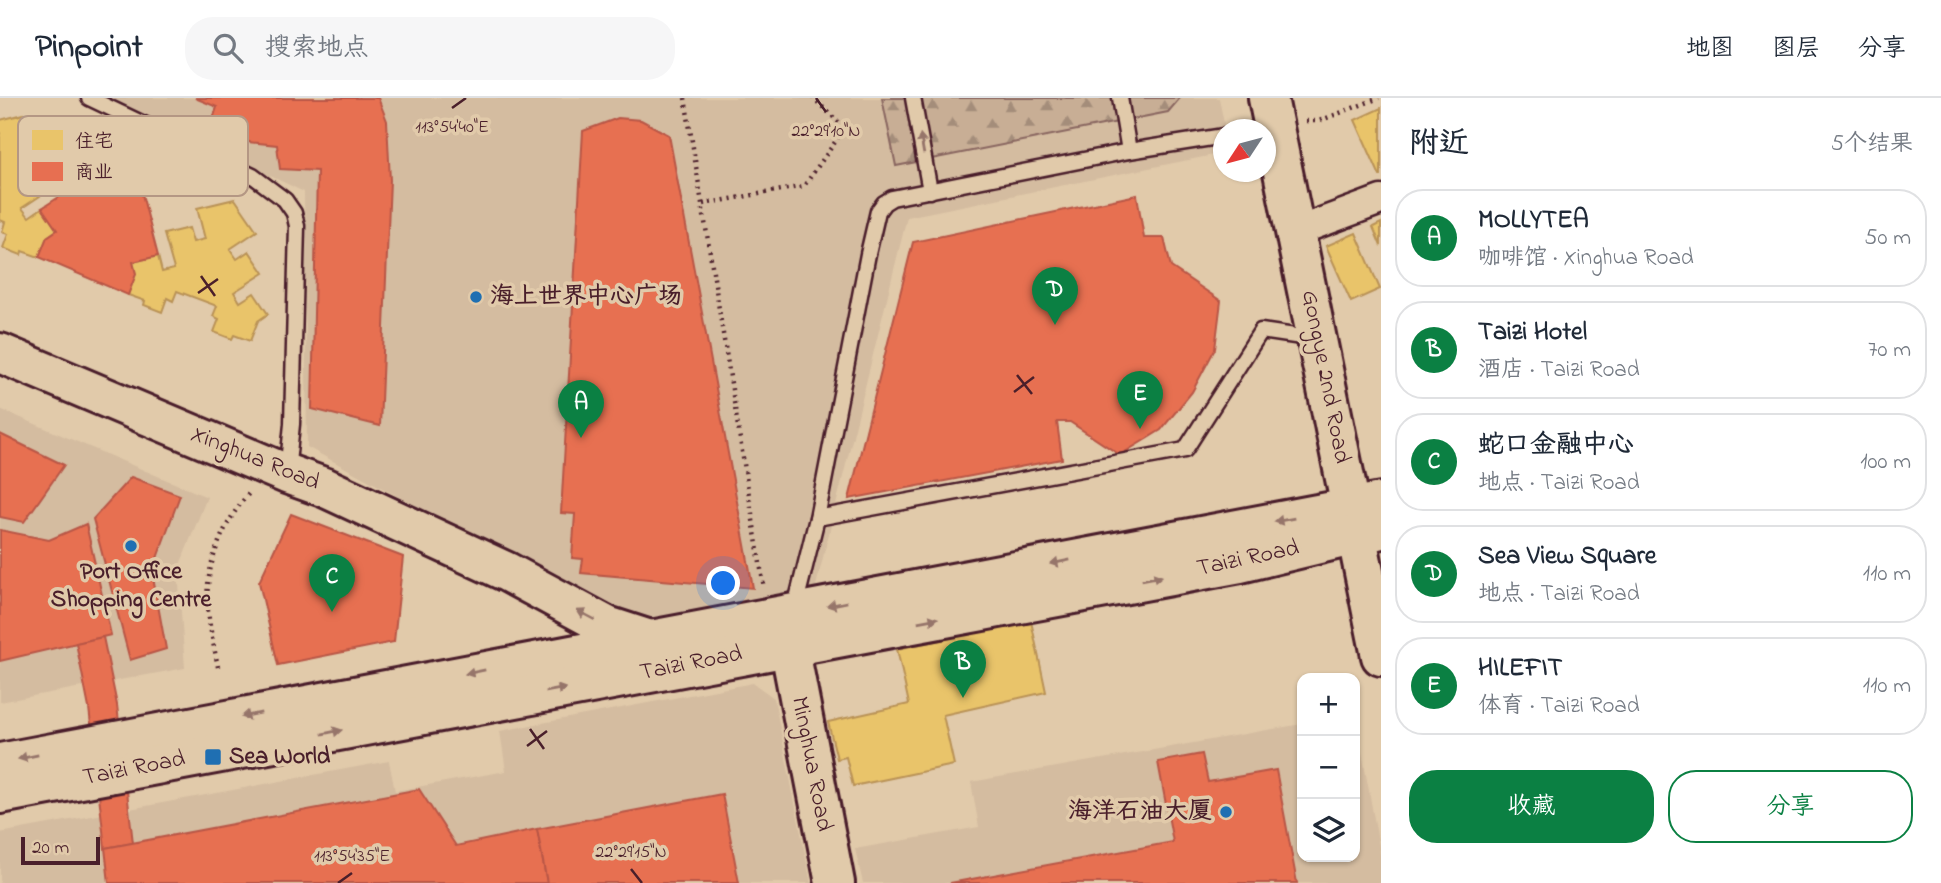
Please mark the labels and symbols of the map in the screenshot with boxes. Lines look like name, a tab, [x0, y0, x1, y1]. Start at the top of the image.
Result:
text: 113°54'40"E	[415, 115, 489, 141]
legend	[18, 116, 248, 196]
text: 22°29'10"N	[792, 119, 860, 145]
north arrow	[1213, 119, 1276, 182]
text: 住宅	[75, 129, 113, 156]
one-way arrow	[916, 133, 927, 155]
text: 商业	[75, 160, 113, 187]
pin: D	[1032, 267, 1078, 325]
place label: 海上世界中心广场	[490, 280, 682, 315]
street label: Gongye 2nd Road	[1290, 287, 1359, 467]
marker: 海上世界中心广场	[468, 289, 484, 305]
pin: E	[1117, 371, 1163, 429]
pin: A	[558, 380, 604, 438]
street label: Xinghua Road	[185, 417, 325, 501]
one-way arrow	[1273, 515, 1295, 526]
street label: Taizi Road	[1194, 531, 1303, 587]
marker: Port Office Shopping Centre	[123, 538, 139, 554]
pin: C	[309, 554, 355, 612]
place label: Port Office Shopping Centre	[51, 555, 212, 619]
one-way arrow	[1049, 556, 1071, 567]
your location	[706, 566, 740, 600]
one-way arrow	[1141, 573, 1163, 584]
one-way arrow	[826, 598, 848, 609]
one-way arrow	[576, 609, 596, 621]
one-way arrow	[917, 614, 939, 625]
street label: Taizi Road	[637, 637, 746, 691]
pin: B	[940, 640, 986, 698]
one-way arrow	[464, 667, 486, 678]
one-way arrow	[545, 684, 567, 695]
street label: Minghua Road	[781, 694, 841, 835]
one-way arrow	[240, 710, 262, 721]
one-way arrow	[321, 726, 343, 737]
place label: Sea World	[229, 740, 331, 775]
street label: Taizi Road	[80, 742, 189, 796]
marker: Sea World	[203, 747, 223, 767]
one-way arrow	[17, 752, 39, 763]
place label: 海洋石油大厦	[1068, 795, 1212, 830]
marker: 海洋石油大厦	[1218, 804, 1234, 820]
scale bar	[21, 834, 100, 866]
text: 22°29'15"N	[595, 840, 667, 866]
text: 113°54'35"E	[314, 844, 390, 870]

